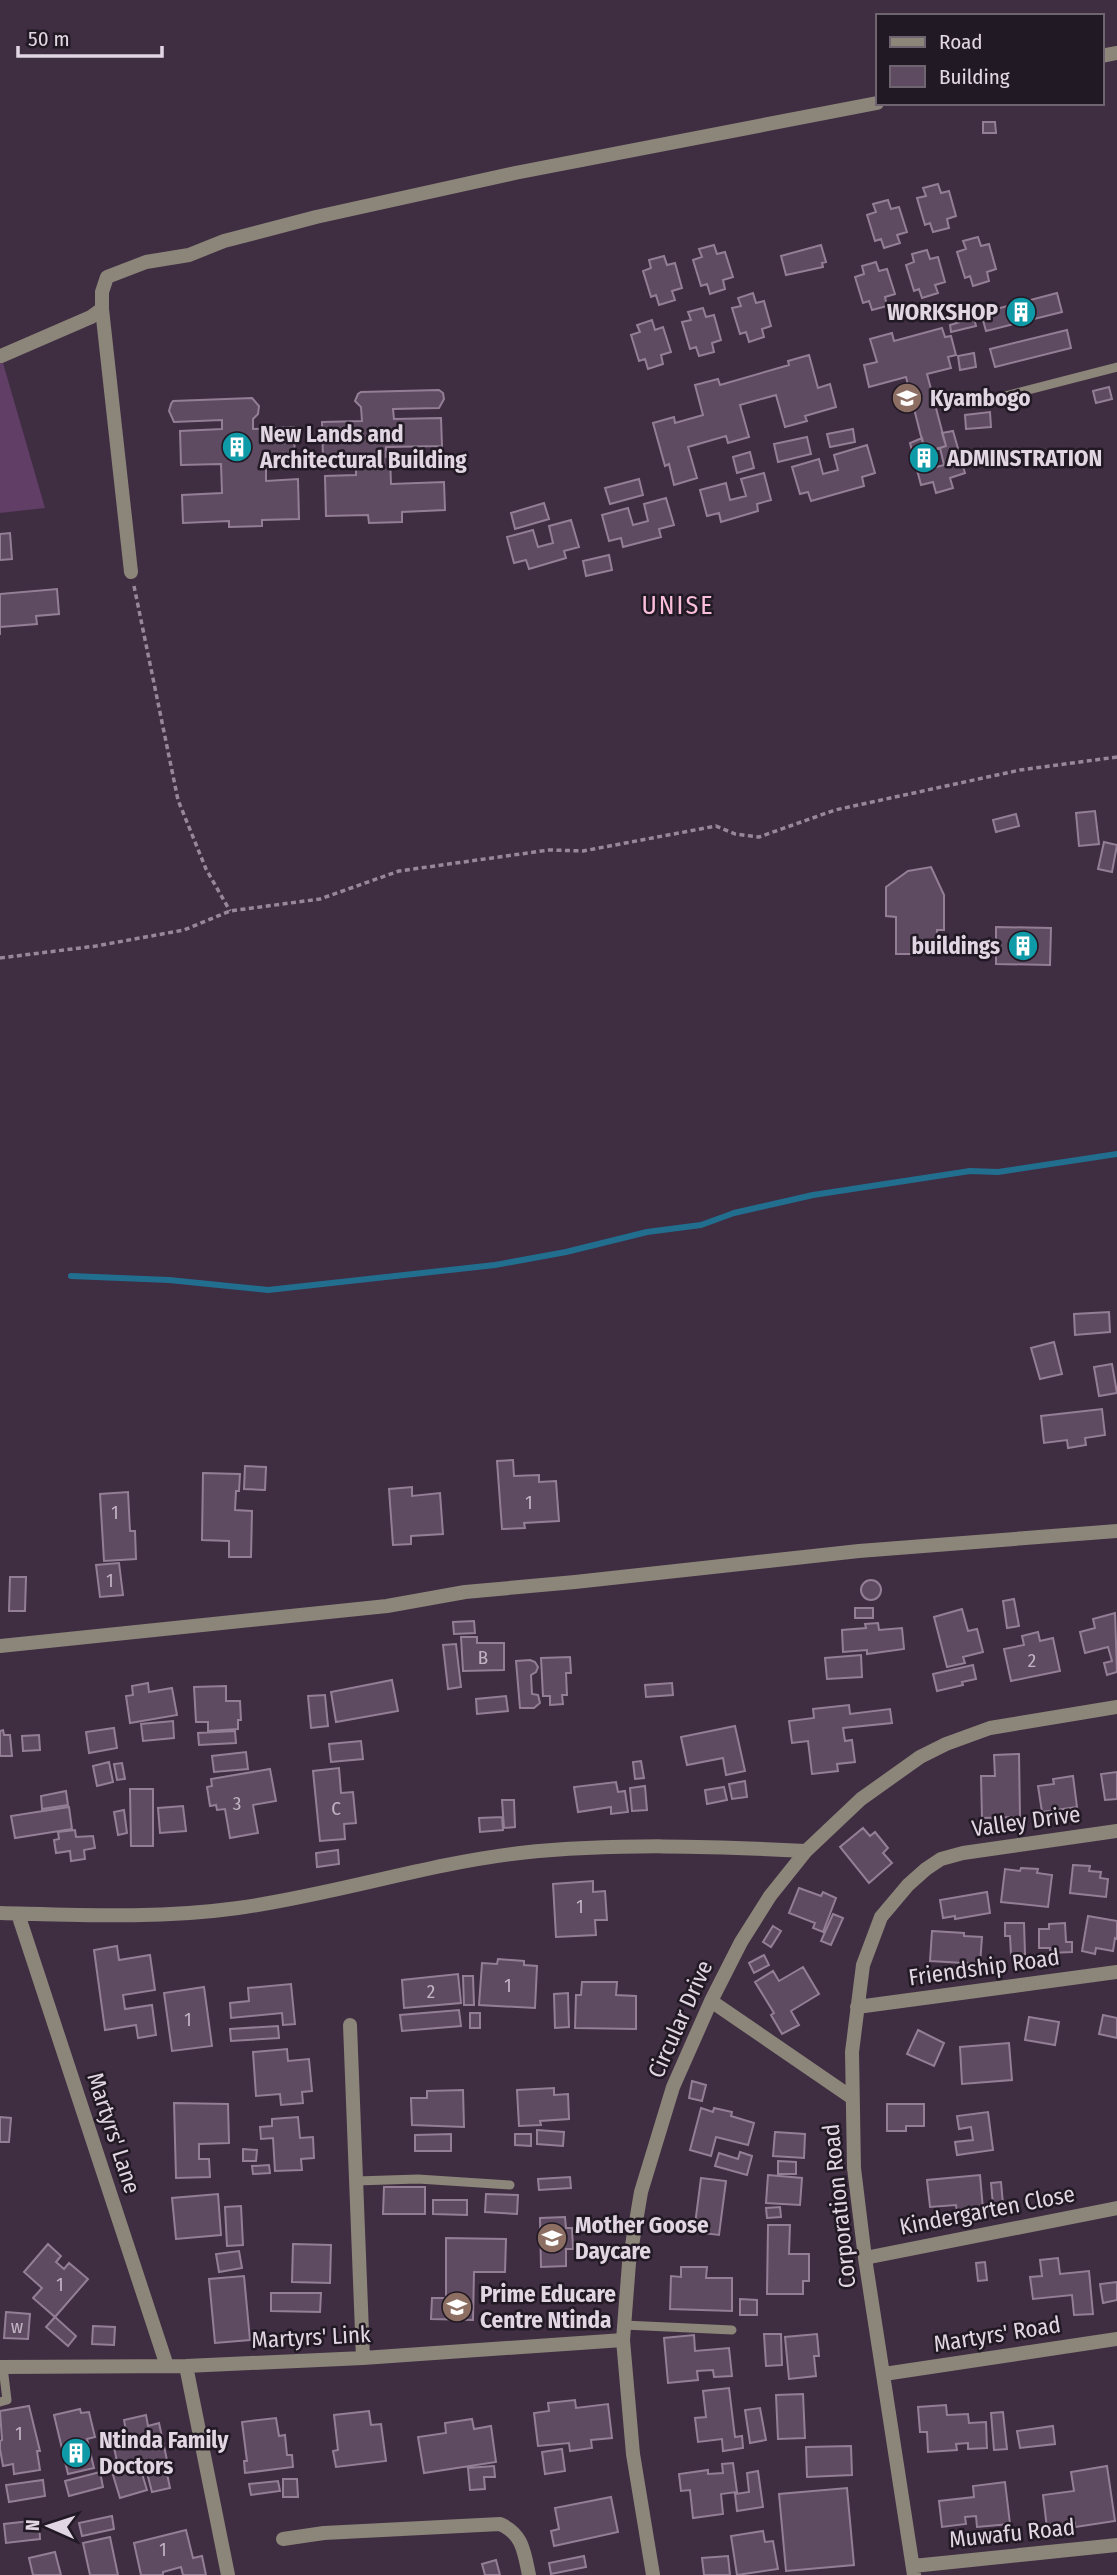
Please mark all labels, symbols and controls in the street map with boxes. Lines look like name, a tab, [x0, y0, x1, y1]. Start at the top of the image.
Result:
scale bar	[18, 14, 161, 58]
legend	[876, 14, 1103, 105]
text: 50 m	[28, 26, 70, 52]
text: Road	[939, 29, 983, 55]
text: Building	[939, 64, 1010, 90]
building icon: WORKSHOP	[1004, 295, 1038, 329]
place label: WORKSHOP	[887, 298, 998, 326]
school or university icon: Kyambogo	[890, 381, 924, 415]
place label: Kyambogo	[930, 384, 1030, 412]
place label: New Lands and Architectural Building	[259, 420, 467, 474]
building icon: New Lands and Architectural Building	[220, 430, 254, 464]
building icon: ADMINSTRATION	[907, 441, 941, 475]
place label: ADMINSTRATION	[946, 444, 1102, 472]
district label: UNISE	[642, 590, 714, 621]
building icon: buildings	[1006, 929, 1040, 963]
place label: buildings	[912, 932, 1000, 960]
house number: 1	[525, 1491, 533, 1514]
house number: 1	[111, 1501, 119, 1524]
house number: 1	[106, 1569, 114, 1592]
house number: B	[478, 1646, 488, 1669]
house number: 2	[1028, 1649, 1036, 1672]
house number: 3	[233, 1792, 241, 1815]
house number: C	[331, 1797, 341, 1820]
street label: Valley Drive	[970, 1800, 1082, 1842]
house number: 1	[576, 1895, 584, 1918]
street label: Friendship Road	[907, 1943, 1061, 1991]
street label: Circular Drive	[642, 1956, 718, 2082]
house number: 1	[504, 1974, 512, 1997]
house number: 2	[427, 1980, 435, 2003]
house number: 1	[184, 2008, 192, 2031]
street label: Martyrs' Lane	[81, 2069, 147, 2197]
street label: Corporation Road	[816, 2123, 862, 2289]
street label: Kindergarten Close	[897, 2179, 1077, 2241]
place label: Mother Goose Daycare	[575, 2211, 709, 2265]
school or university icon: Mother Goose Daycare	[535, 2221, 569, 2255]
house number: 1	[56, 2273, 64, 2296]
place label: Prime Educare Centre Ntinda	[480, 2280, 616, 2334]
school or university icon: Prime Educare Centre Ntinda	[440, 2290, 474, 2324]
street label: Martyrs' Road	[931, 2310, 1063, 2358]
house number: w	[11, 2315, 24, 2338]
street label: Martyrs' Link	[251, 2320, 372, 2354]
house number: 1	[15, 2422, 23, 2445]
place label: Ntinda Family Doctors	[99, 2426, 229, 2480]
building icon: Ntinda Family Doctors	[59, 2436, 93, 2470]
north arrow	[14, 2491, 84, 2561]
street label: Muwafu Road	[948, 2512, 1076, 2554]
text: N	[21, 2519, 44, 2531]
house number: 1	[159, 2538, 167, 2561]

